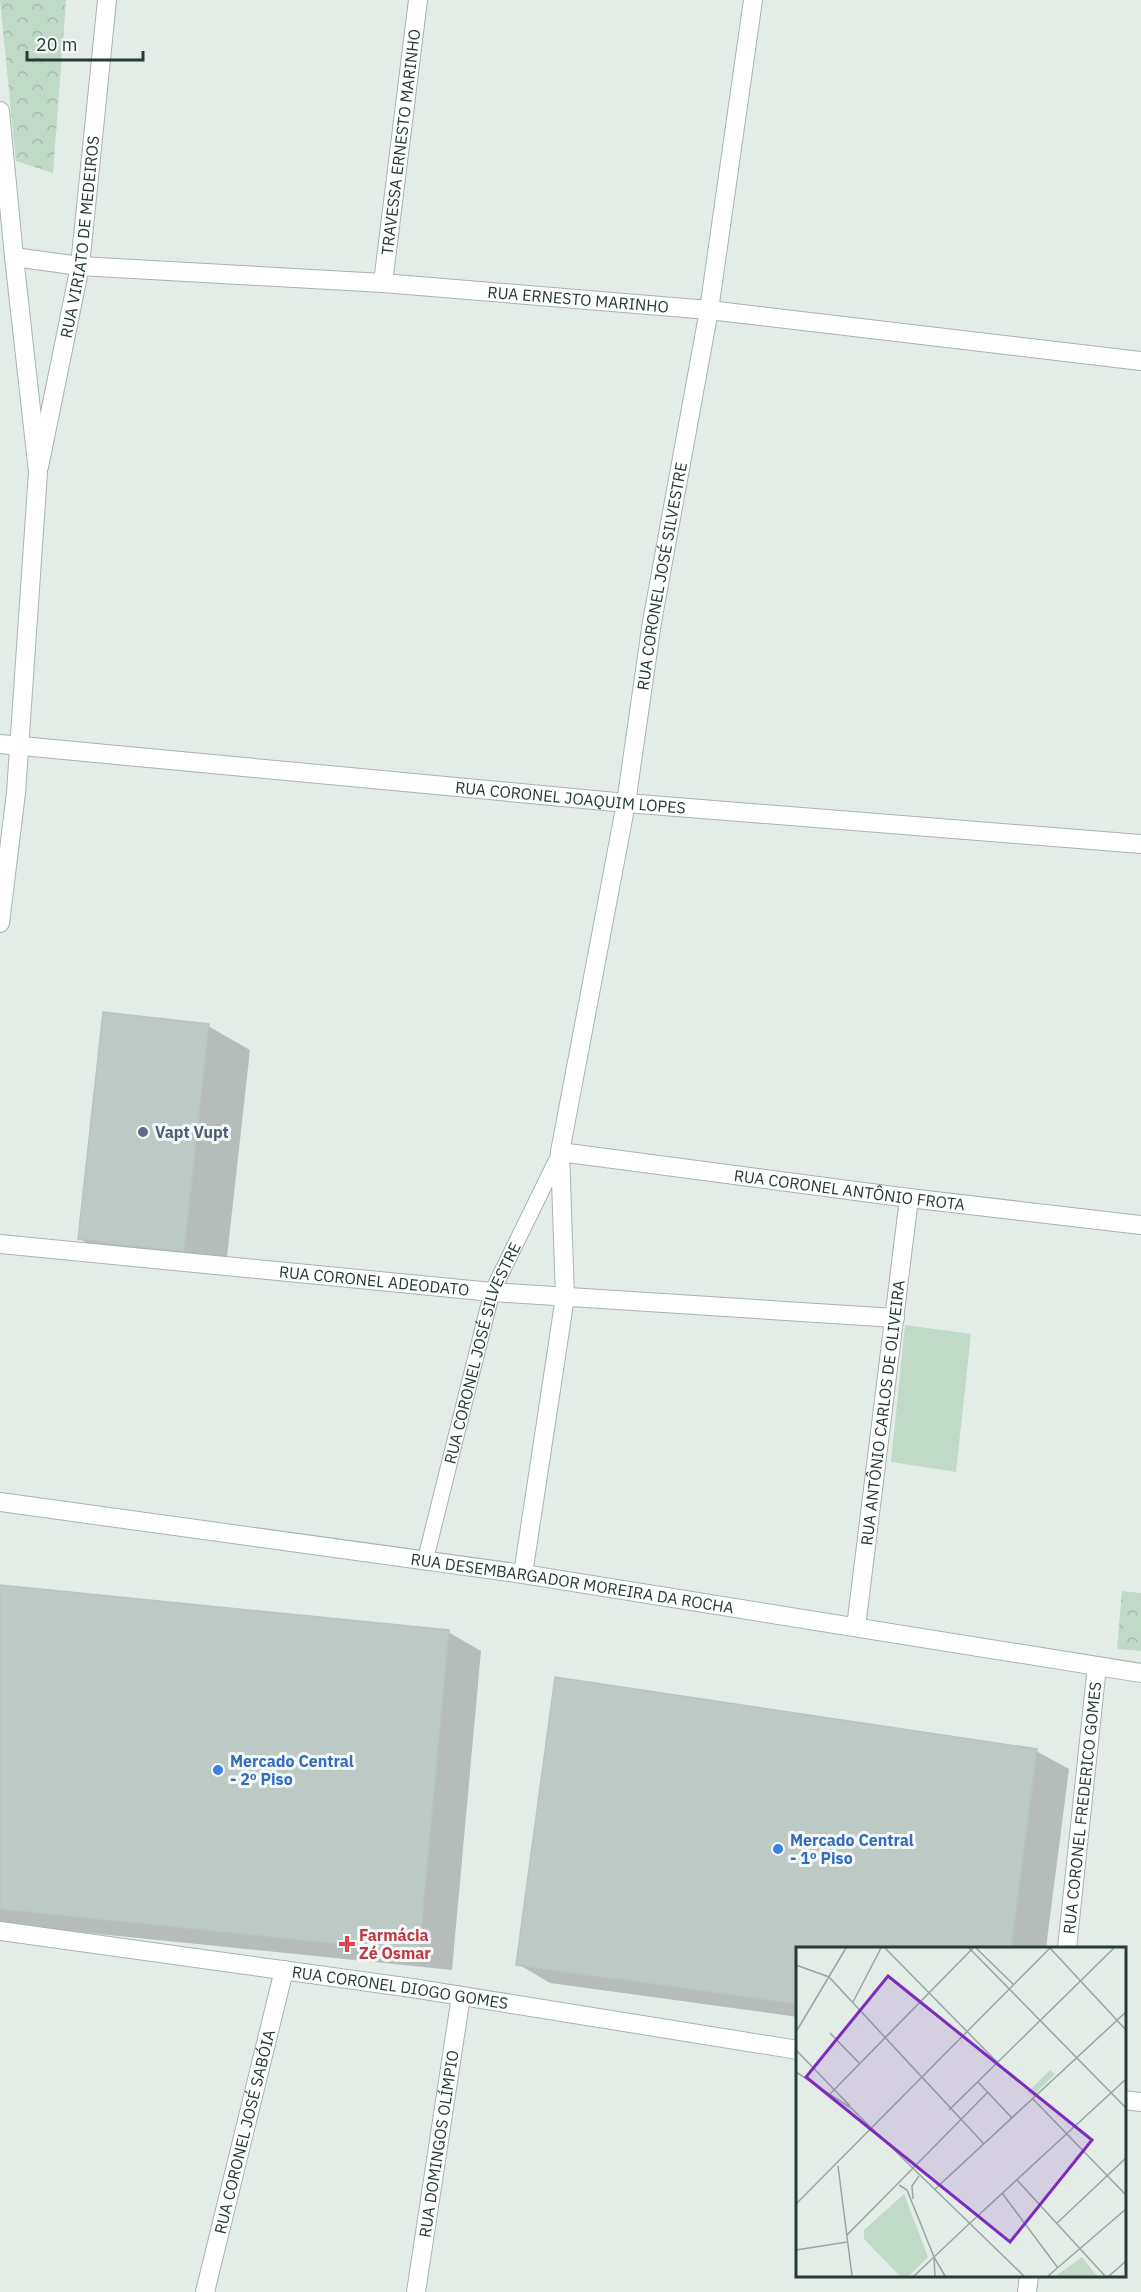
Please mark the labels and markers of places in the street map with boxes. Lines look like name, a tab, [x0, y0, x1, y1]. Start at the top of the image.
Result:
place label: Vapt Vupt	[155, 1122, 229, 1142]
marker: Vapt Vupt	[136, 1125, 150, 1139]
place label: Mercado Central - 2º Piso	[230, 1751, 354, 1789]
marker: Mercado Central - 2º Piso	[211, 1763, 225, 1777]
place label: Mercado Central - 1º Piso	[790, 1830, 914, 1868]
marker: Mercado Central - 1º Piso	[771, 1842, 785, 1856]
place label: Farmácia Zé Osmar	[359, 1925, 431, 1963]
marker: Farmácia Zé Osmar	[340, 1937, 354, 1951]

